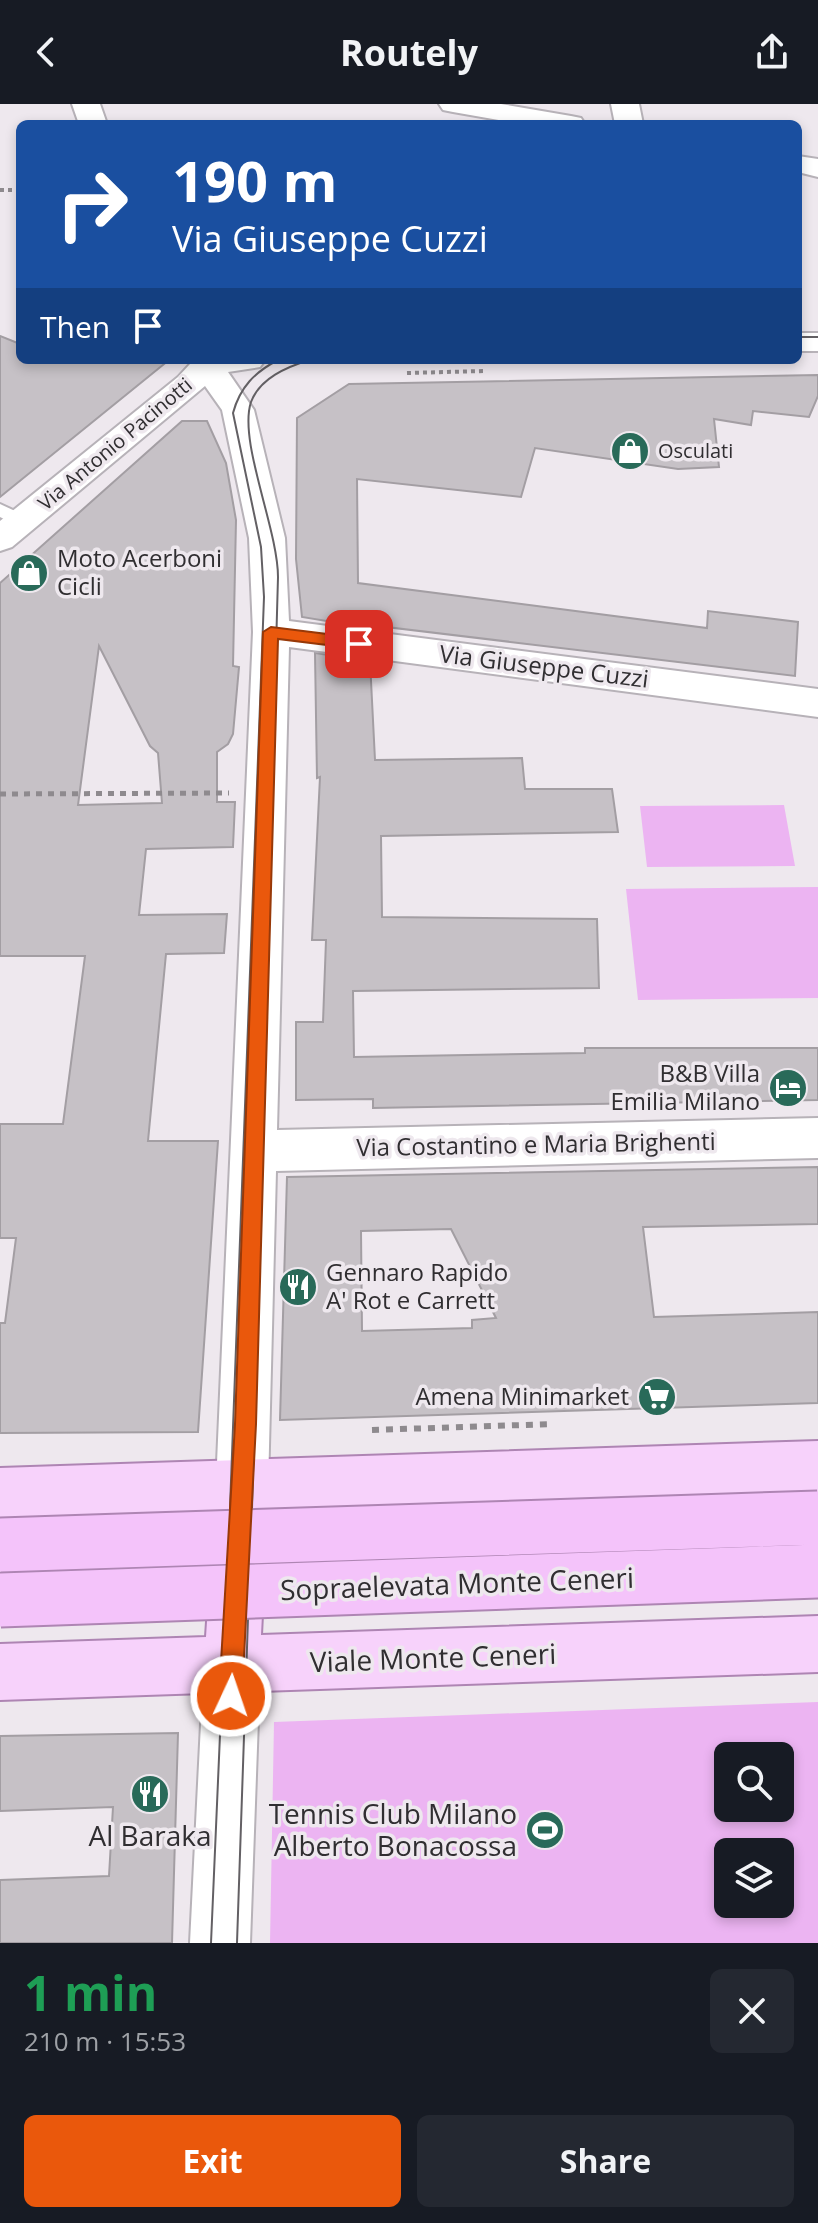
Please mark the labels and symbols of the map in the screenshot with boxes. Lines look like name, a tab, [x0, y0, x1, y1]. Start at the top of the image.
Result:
street label: Via Antonio Pacinotti	[32, 371, 197, 516]
shop icon: Osculati	[609, 430, 651, 472]
place label: Osculati	[658, 437, 733, 464]
place label: Moto Acerboni Cicli	[57, 541, 222, 602]
shop icon: Moto Acerboni Cicli	[8, 552, 50, 594]
pin	[325, 610, 393, 678]
street label: Via Giuseppe Cuzzi	[438, 636, 651, 695]
place label: B&B Villa Emilia Milano	[611, 1056, 760, 1117]
hotel icon: B&B Villa Emilia Milano	[767, 1067, 809, 1109]
street label: Via Costantino e Maria Brighenti	[356, 1124, 716, 1163]
place label: Gennaro Rapido A' Rot e Carrett	[326, 1255, 508, 1316]
restaurant icon: Gennaro Rapido A' Rot e Carrett	[277, 1266, 319, 1308]
supermarket icon: Amena Minimarket	[636, 1376, 678, 1418]
place label: Amena Minimarket	[415, 1379, 629, 1412]
street label: Sopraelevata Monte Ceneri	[279, 1558, 635, 1608]
street label: Viale Monte Ceneri	[309, 1634, 557, 1680]
position arrow	[189, 1654, 273, 1738]
restaurant icon: Al Baraka	[129, 1773, 171, 1815]
place label: Tennis Club Milano Alberto Bonacossa	[269, 1794, 517, 1864]
sports icon: Tennis Club Milano Alberto Bonacossa	[524, 1809, 566, 1851]
place label: Al Baraka	[89, 1816, 211, 1854]

